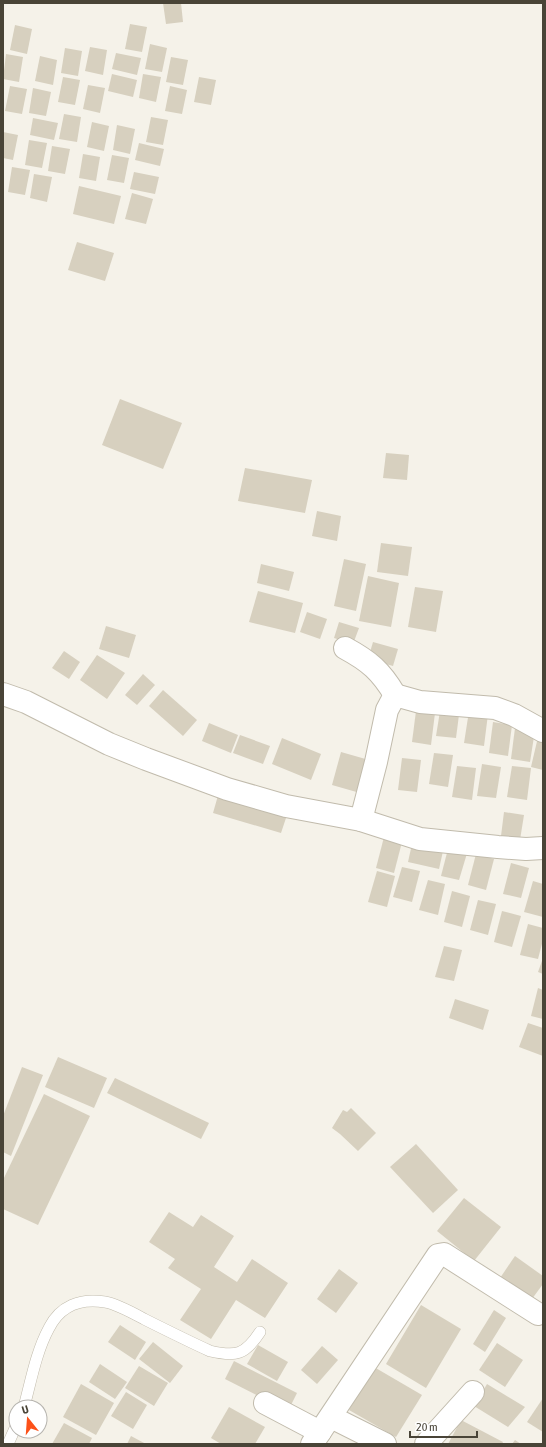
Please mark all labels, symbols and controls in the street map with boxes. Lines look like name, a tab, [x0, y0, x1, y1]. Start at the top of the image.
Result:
north arrow	[8, 1399, 48, 1439]
text: U	[20, 1403, 30, 1416]
scale bar	[410, 1413, 477, 1439]
text: 20 m	[416, 1420, 438, 1434]

